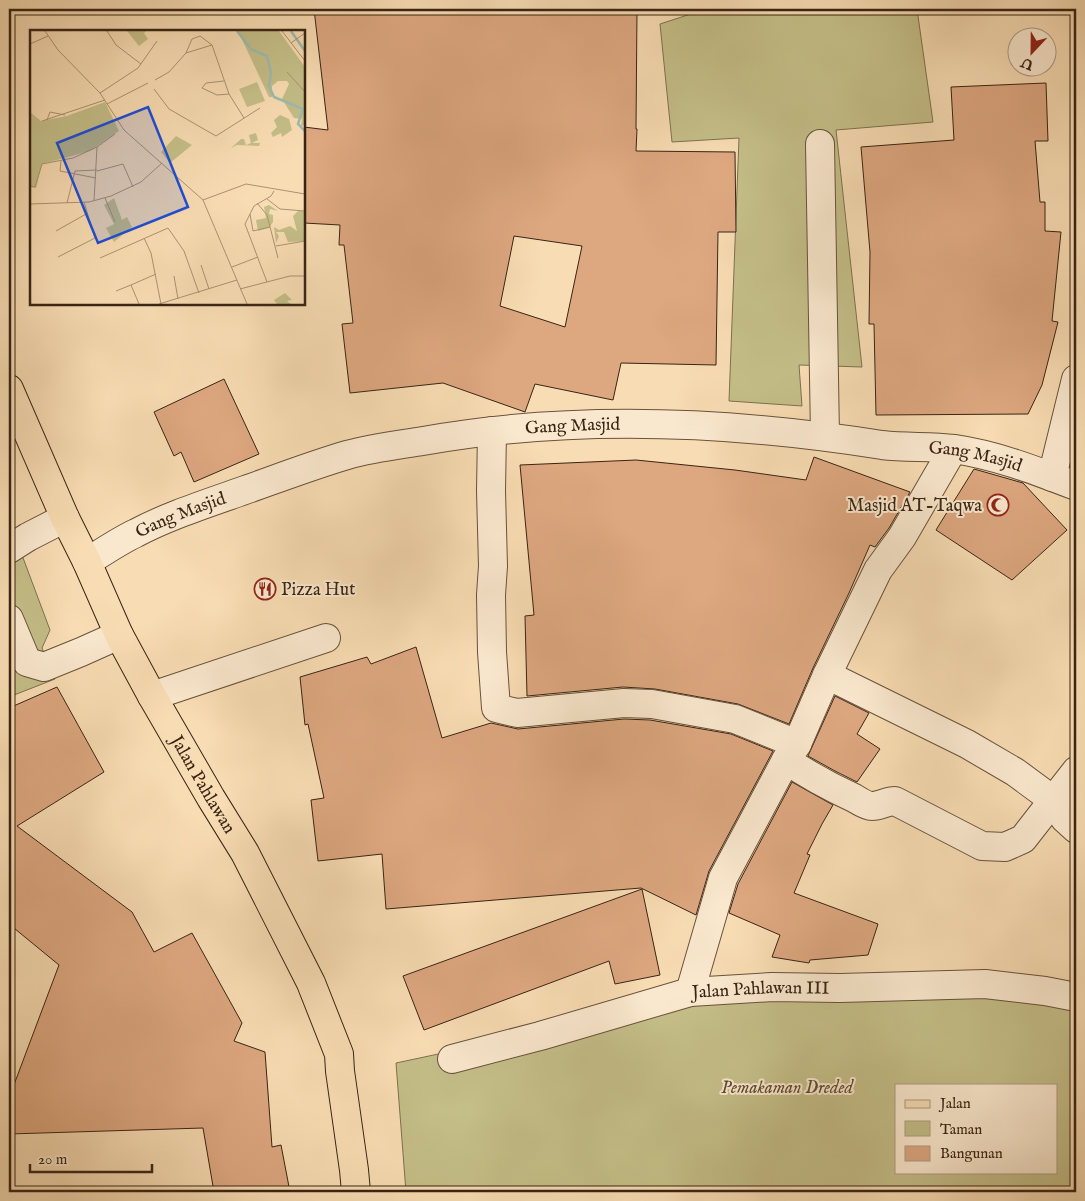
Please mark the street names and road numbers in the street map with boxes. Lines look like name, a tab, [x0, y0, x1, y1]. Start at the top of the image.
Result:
street label: Gang Masjid	[524, 414, 621, 441]
street label: Gang Masjid	[928, 437, 1025, 478]
street label: Gang Masjid	[132, 488, 229, 544]
street label: Jalan Pahlawan	[163, 730, 240, 839]
street label: Jalan Pahlawan III	[689, 977, 830, 1005]

